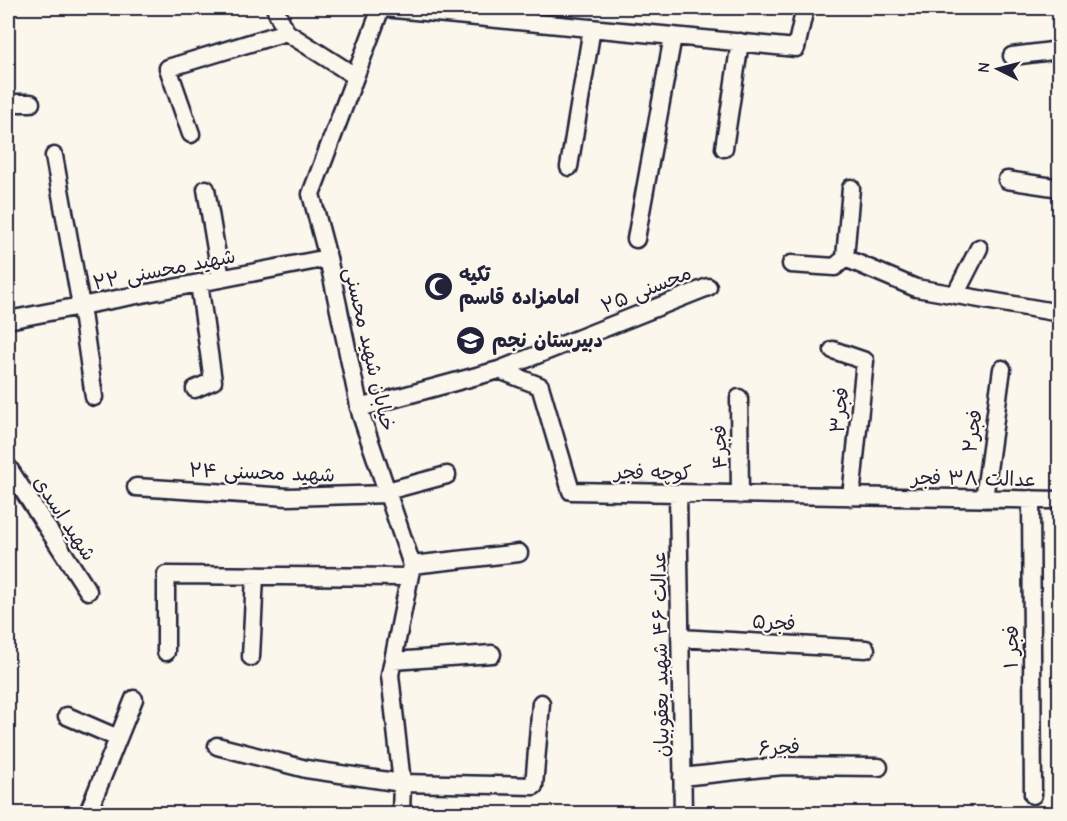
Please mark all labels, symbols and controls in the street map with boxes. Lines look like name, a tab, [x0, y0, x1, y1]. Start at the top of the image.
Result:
north arrow	[968, 39, 1028, 99]
text: N	[975, 61, 994, 74]
street label: شهید محسنی ۲۲	[91, 244, 238, 296]
street label: محسنی ۲۵	[598, 261, 695, 319]
place label: تکیه امامزاده قاسم	[459, 263, 579, 312]
street label: خیابان شهید محسنی	[339, 265, 400, 433]
mosque icon: تکیه امامزاده قاسم	[422, 270, 454, 302]
school or university icon: دبیرستان نجم	[455, 324, 487, 356]
place label: دبیرستان نجم	[492, 329, 603, 355]
street label: فجر۳	[826, 386, 853, 434]
street label: فجر۲	[958, 408, 987, 454]
street label: فجر۴	[708, 424, 731, 470]
street label: شهید محسنی ۲۴	[188, 458, 335, 488]
street label: کوچه فجر	[612, 460, 692, 486]
street label: عدالت ۳۸ فجر	[909, 466, 1037, 491]
street label: شهید اسدی	[29, 472, 101, 565]
street label: عدالت ۴۶ شهید یعقوبیان	[647, 550, 675, 758]
street label: فجر۵	[752, 610, 796, 635]
street label: فجر ۱	[1000, 625, 1023, 669]
street label: فجر۶	[758, 735, 801, 760]

